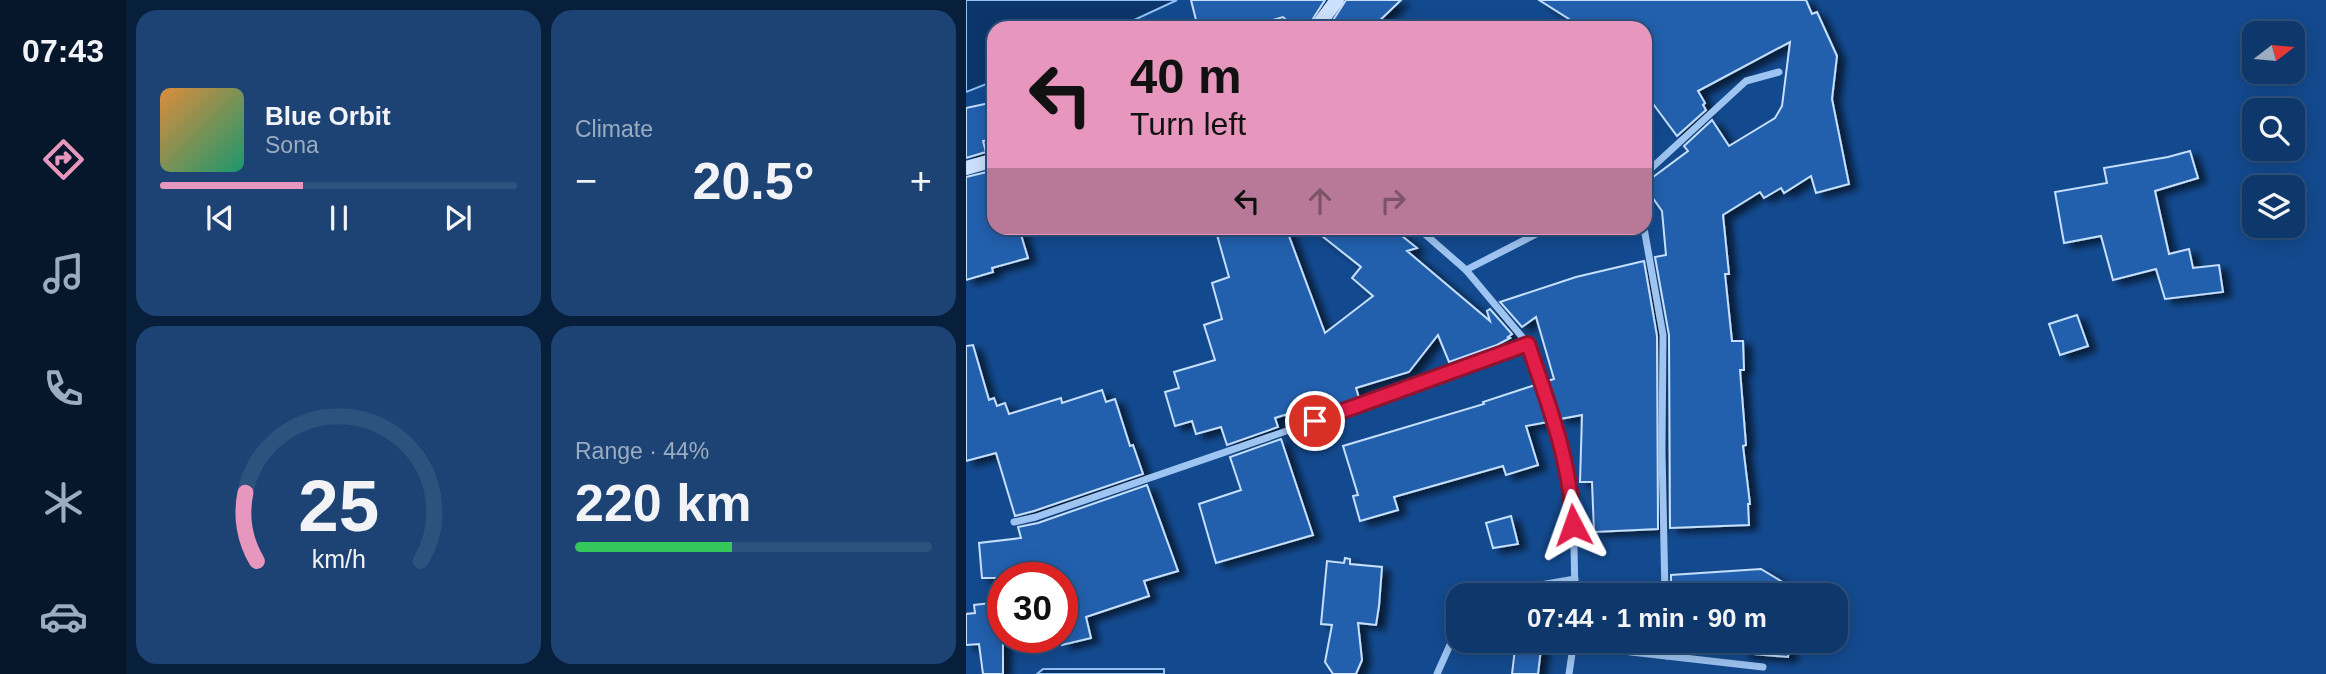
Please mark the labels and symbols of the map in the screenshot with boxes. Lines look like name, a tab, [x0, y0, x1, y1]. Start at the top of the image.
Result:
north arrow	[2242, 21, 2305, 84]
pin	[1285, 391, 1345, 451]
position arrow	[1536, 488, 1610, 562]
speed limit sign: 30	[987, 562, 1078, 653]

